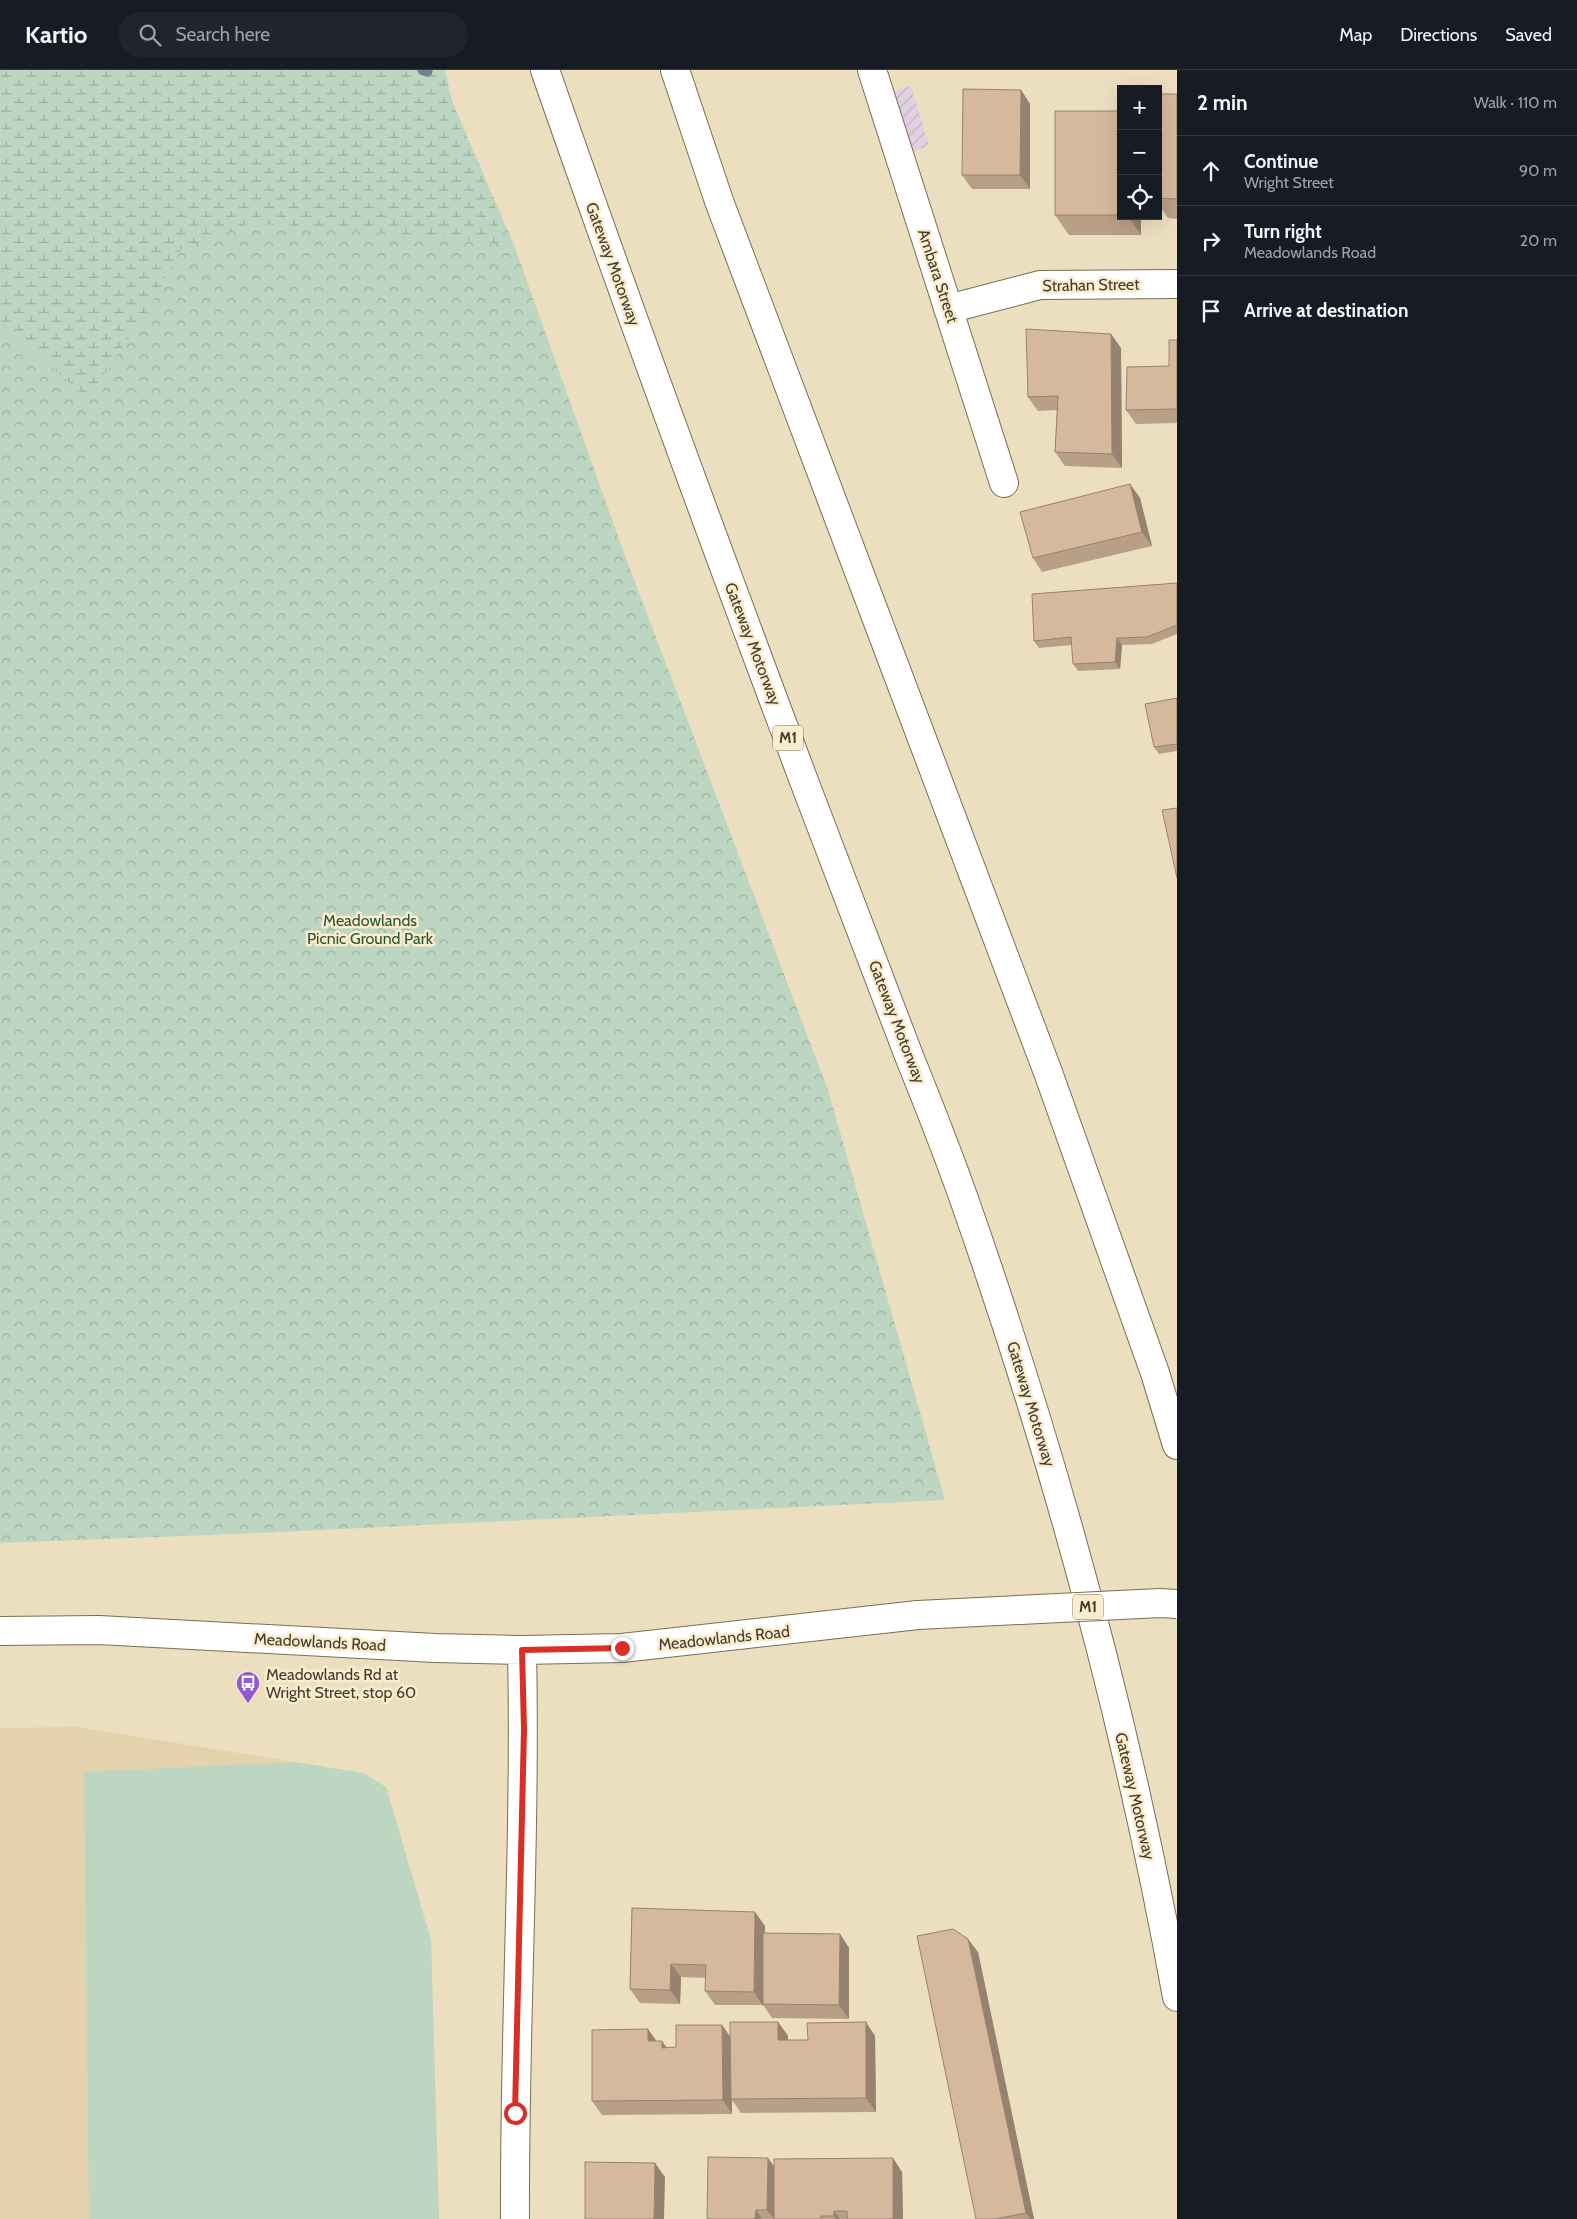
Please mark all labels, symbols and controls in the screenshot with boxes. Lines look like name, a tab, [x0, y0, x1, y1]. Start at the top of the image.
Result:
search box	[118, 12, 468, 57]
text: Kartio	[25, 20, 88, 49]
icon: search	[136, 21, 164, 49]
text: Search here	[176, 23, 270, 46]
text: Map	[1339, 24, 1372, 46]
text: Directions	[1400, 24, 1477, 46]
text: Saved	[1505, 24, 1552, 46]
map controls	[1117, 85, 1162, 220]
button: +	[1117, 85, 1162, 130]
text: 2 min	[1197, 90, 1248, 115]
text: Walk · 110 m	[1474, 93, 1557, 112]
button: −	[1117, 130, 1162, 175]
text: Continue	[1244, 150, 1318, 173]
icon: ahead	[1197, 157, 1225, 185]
text: 90 m	[1519, 161, 1557, 180]
text: Wright Street	[1244, 173, 1334, 192]
button: locate	[1117, 175, 1162, 220]
street label: Gateway Motorway	[582, 200, 644, 328]
text: Turn right	[1244, 220, 1322, 243]
street label: Ambara Street	[914, 227, 962, 326]
icon: right	[1197, 227, 1225, 255]
text: 20 m	[1520, 231, 1557, 250]
text: Meadowlands Road	[1244, 243, 1376, 262]
street label: Strahan Street	[1042, 275, 1140, 295]
icon: arrive	[1197, 297, 1225, 325]
text: Arrive at destination	[1244, 299, 1408, 322]
street label: Gateway Motorway	[721, 580, 785, 708]
road number: M1	[773, 726, 803, 750]
park label: Meadowlands Picnic Ground Park	[307, 911, 434, 948]
street label: Gateway Motorway	[865, 958, 929, 1086]
street label: Gateway Motorway	[1003, 1339, 1059, 1469]
road number: M1	[1073, 1594, 1103, 1620]
street label: Meadowlands Road	[657, 1622, 791, 1654]
street label: Meadowlands Road	[254, 1629, 386, 1655]
route end	[611, 1637, 634, 1660]
place label: Meadowlands Rd at Wright Street, stop 60	[266, 1665, 416, 1702]
bus stop icon: Meadowlands Rd at Wright Street, stop 60	[235, 1670, 261, 1704]
street label: Gateway Motorway	[1111, 1731, 1159, 1861]
route start	[504, 2102, 527, 2125]

